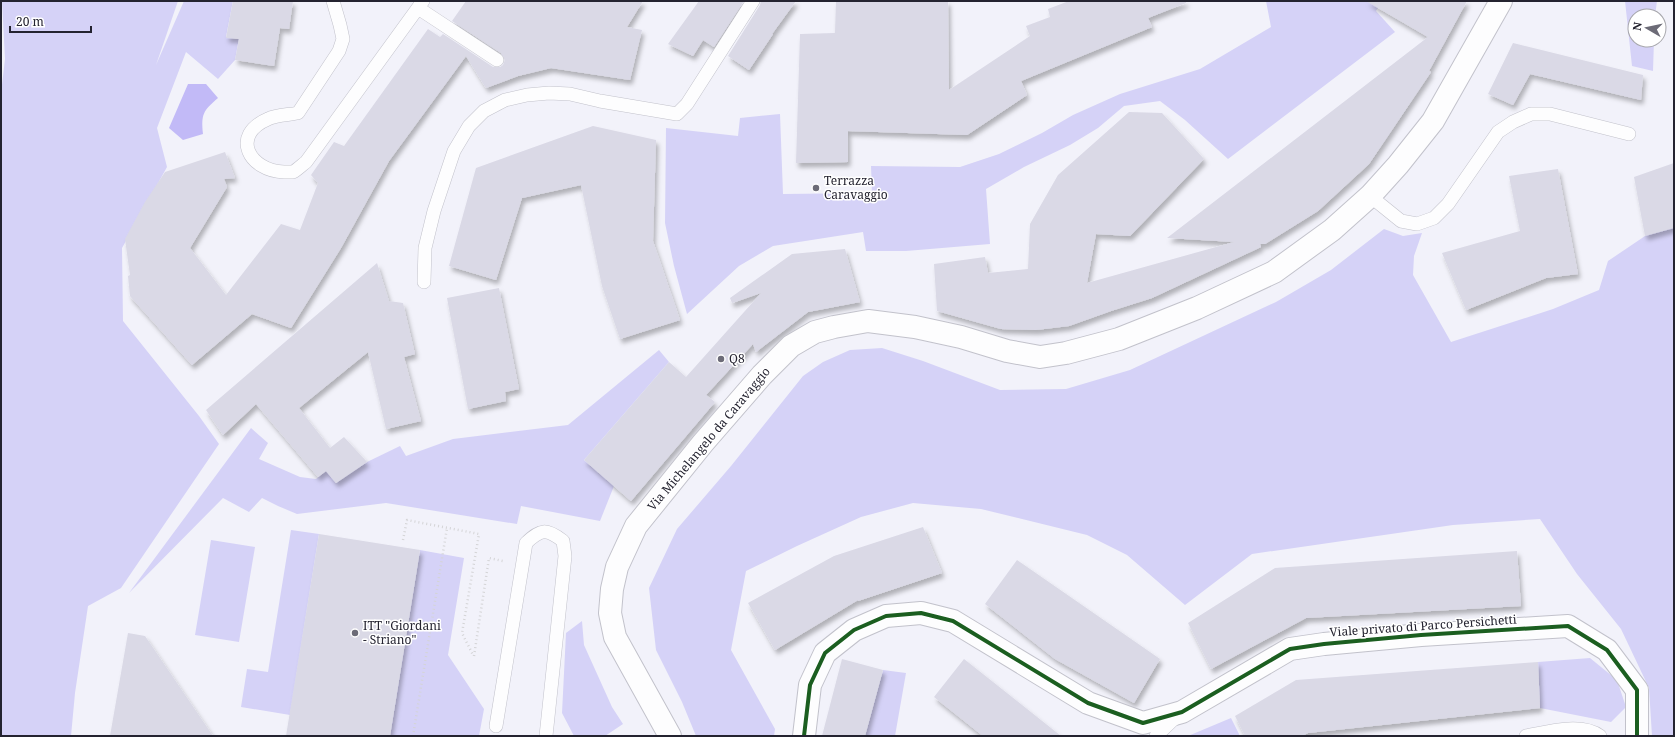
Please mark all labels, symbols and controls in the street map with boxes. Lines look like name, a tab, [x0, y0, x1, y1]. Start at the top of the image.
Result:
scale bar	[10, 8, 91, 34]
north arrow	[1627, 8, 1667, 48]
text: 20 m	[16, 13, 44, 30]
text: N	[1629, 21, 1645, 32]
place label: Terrazza Caravaggio	[824, 172, 888, 203]
marker: Terrazza Caravaggio	[811, 183, 821, 193]
place label: Q8	[729, 350, 745, 367]
marker: Q8	[716, 354, 726, 364]
street label: Via Michelangelo da Caravaggio	[643, 363, 774, 514]
street label: Viale privato di Parco Persichetti	[1329, 610, 1517, 641]
place label: ITT "Giordani - Striano"	[363, 617, 441, 648]
marker: ITT "Giordani - Striano"	[350, 628, 360, 638]

